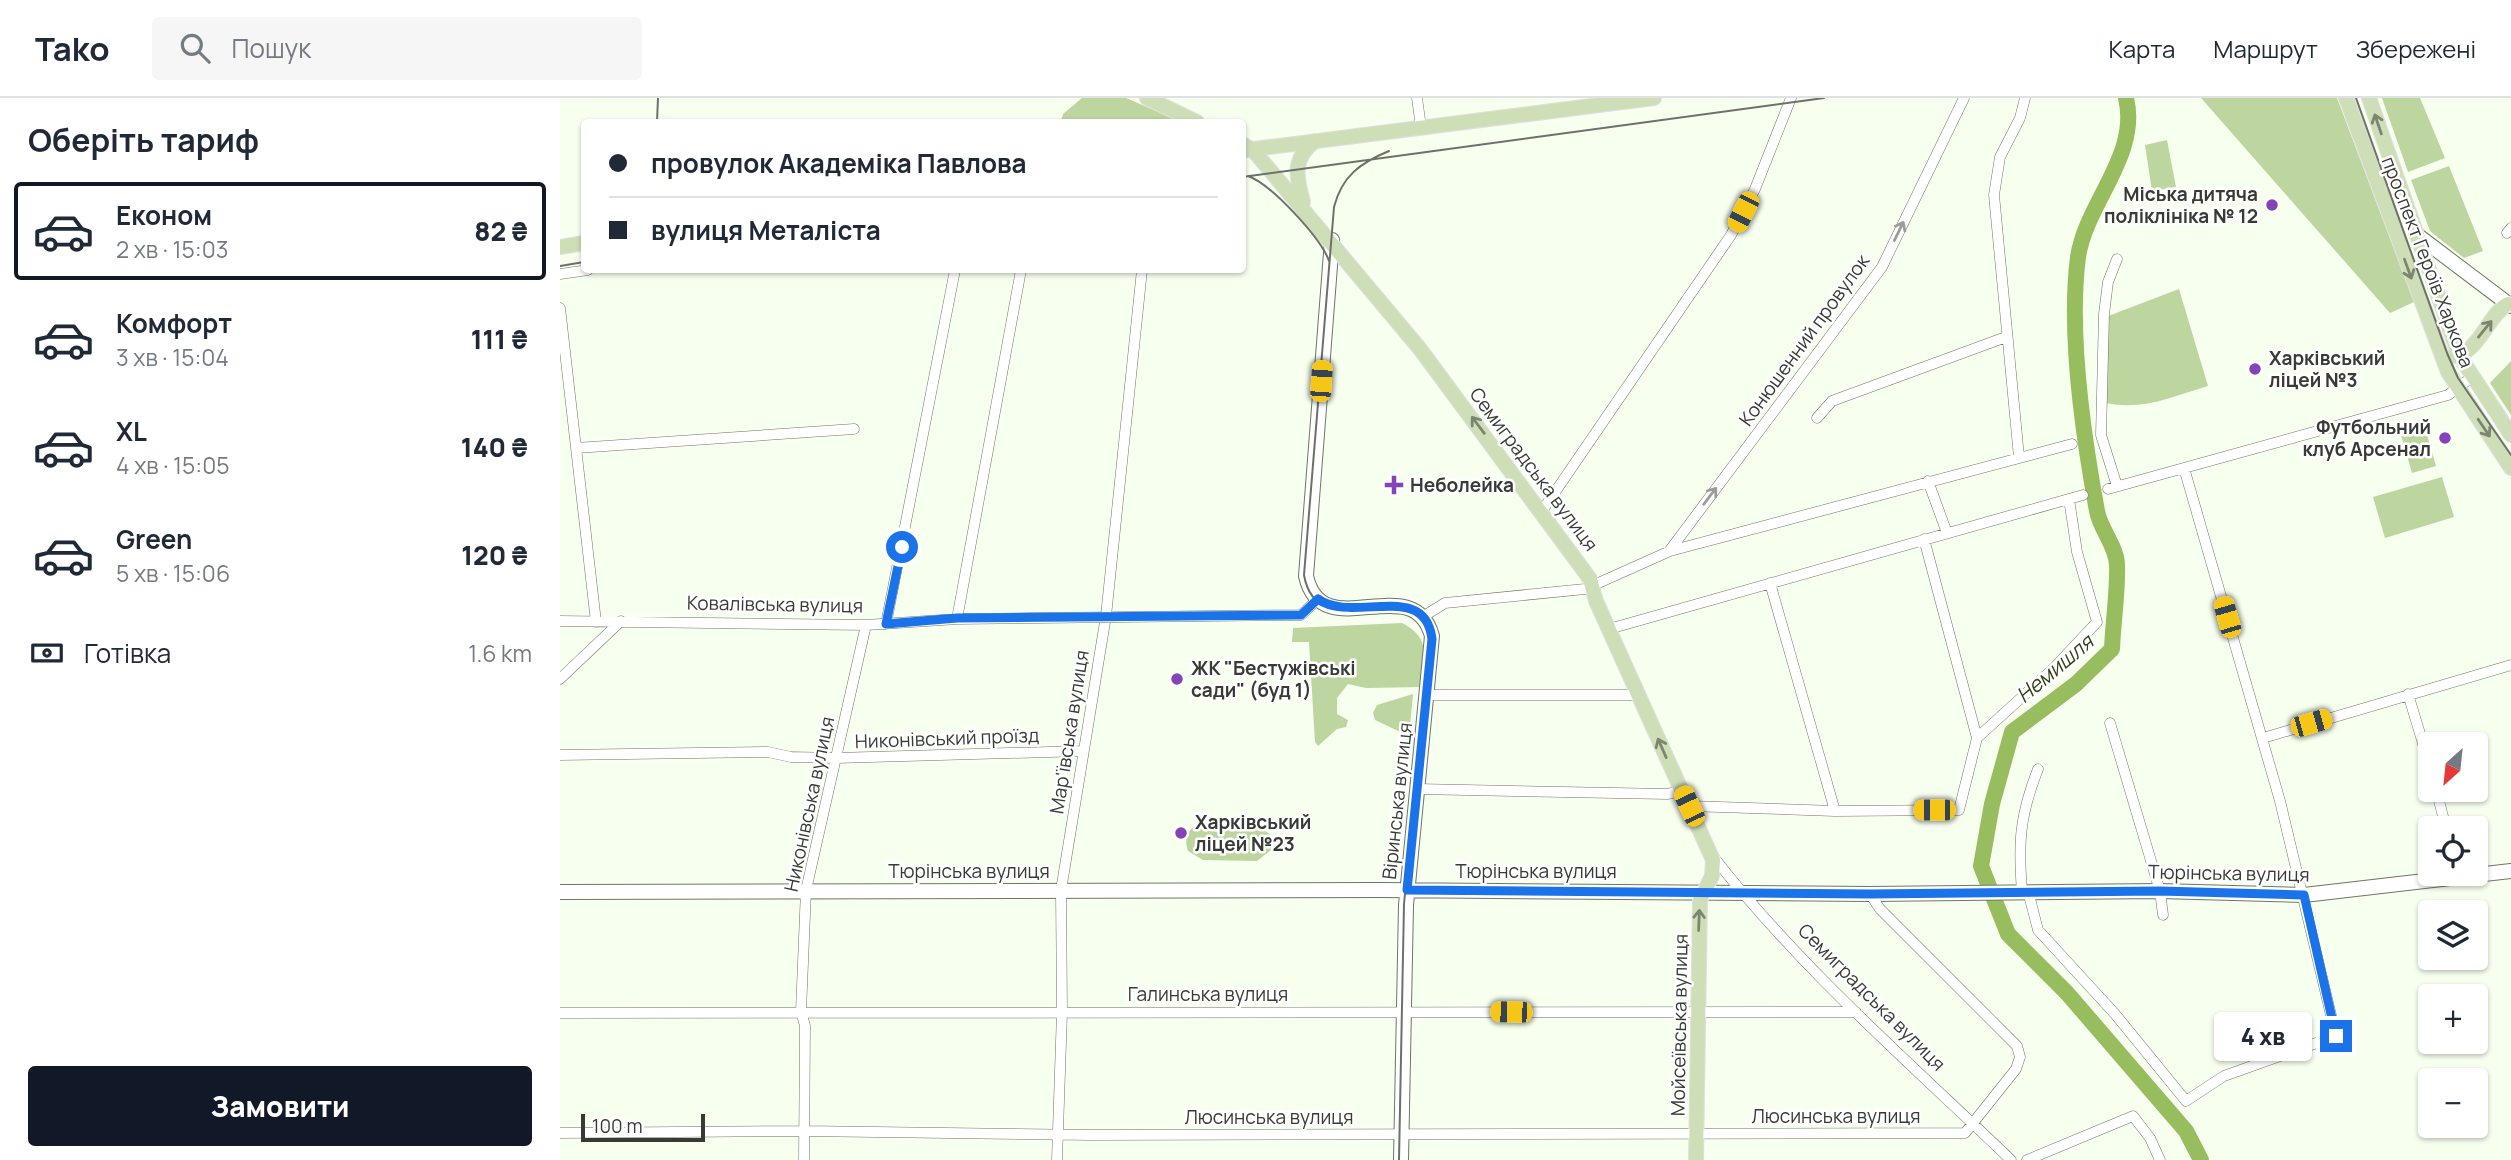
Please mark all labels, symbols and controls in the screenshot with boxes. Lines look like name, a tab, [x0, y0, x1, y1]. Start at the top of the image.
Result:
search box	[152, 17, 642, 80]
text: Tako	[35, 26, 110, 71]
icon: search	[176, 29, 214, 67]
text: Пошук	[232, 30, 311, 66]
text: Карта	[2109, 32, 2175, 65]
text: Маршрут	[2213, 32, 2318, 65]
text: Збережені	[2356, 32, 2476, 65]
one-way arrow	[2371, 114, 2384, 135]
text: Оберіть тариф	[28, 118, 259, 162]
text: провулок Академіка Павлова	[651, 145, 1026, 181]
street label: проспект Героїв Харкова	[2376, 153, 2480, 371]
place label: Міська дитяча поліклініка № 12	[2104, 181, 2258, 229]
car	[1725, 189, 1762, 235]
text: Економ	[116, 197, 212, 233]
marker: Міська дитяча поліклініка № 12	[2264, 197, 2280, 213]
icon: car	[32, 200, 95, 263]
text: вулиця Металіста	[651, 212, 881, 248]
text: 82 ₴	[474, 213, 528, 249]
one-way arrow	[1892, 221, 1906, 242]
text: 2 хв · 15:03	[116, 233, 228, 265]
street label: Конюшенний провулок	[1733, 249, 1875, 431]
one-way arrow	[2403, 257, 2415, 279]
text: Комфорт	[116, 305, 232, 341]
icon: car	[32, 308, 95, 371]
text: 111 ₴	[471, 321, 528, 357]
one-way arrow	[2477, 321, 2492, 339]
text: 3 хв · 15:04	[116, 341, 229, 373]
place label: Харківський ліцей №3	[2269, 345, 2385, 393]
car	[1310, 359, 1333, 403]
marker: Харківський ліцей №3	[2247, 361, 2263, 377]
street label: Семиградська вулиця	[1464, 382, 1604, 556]
text: XL	[116, 413, 147, 449]
place label: Футбольний клуб Арсенал	[2303, 414, 2431, 462]
icon: car	[32, 416, 95, 479]
one-way arrow	[1470, 417, 1485, 435]
one-way arrow	[2477, 418, 2491, 437]
text: 140 ₴	[461, 429, 528, 465]
marker: Футбольний клуб Арсенал	[2437, 430, 2453, 446]
text: 4 хв · 15:05	[116, 449, 229, 481]
place label: Неболейка	[1410, 472, 1514, 498]
marker: Неболейка	[1384, 475, 1404, 495]
one-way arrow	[1703, 487, 1718, 506]
text: Green	[116, 521, 192, 557]
icon: car	[32, 524, 95, 587]
route start	[886, 531, 918, 563]
text: 120 ₴	[461, 537, 528, 573]
text: 5 хв · 15:06	[116, 557, 230, 589]
street label: Ковалівська вулиця	[687, 589, 863, 619]
car	[2212, 594, 2243, 640]
water label: Немишля	[2010, 627, 2100, 709]
icon: cash	[28, 634, 66, 672]
text: Готівка	[84, 635, 171, 671]
text: 1.6 km	[468, 637, 532, 669]
street label: Мар'ївська вулиця	[1043, 648, 1095, 816]
place label: ЖК "Бестужівські сади" (буд 1)	[1191, 655, 1356, 703]
marker: ЖК "Бестужівські сади" (буд 1)	[1169, 671, 1185, 687]
car	[2288, 707, 2335, 739]
street label: Никонівська вулиця	[778, 714, 840, 894]
street label: Віринська вулиця	[1376, 721, 1418, 881]
street label: Никонівський проїзд	[854, 722, 1040, 754]
north arrow	[2418, 732, 2488, 802]
map controls	[2418, 732, 2488, 1138]
one-way arrow	[1655, 738, 1668, 759]
car	[1671, 783, 1708, 829]
car	[1914, 800, 1956, 821]
place label: Харківський ліцей №23	[1195, 809, 1311, 857]
button: locate	[2418, 816, 2488, 886]
marker: Харківський ліцей №23	[1173, 825, 1189, 841]
street label: Тюрінська вулиця	[888, 858, 1050, 884]
street label: Тюрінська вулиця	[1455, 858, 1617, 884]
street label: Тюрінська вулиця	[2148, 859, 2310, 887]
button: layers	[2418, 900, 2488, 970]
one-way arrow	[1693, 909, 1706, 932]
street label: Семиградська вулиця	[1793, 918, 1951, 1076]
street label: Мойсеївська вулиця	[1664, 934, 1694, 1116]
street label: Галинська вулиця	[1128, 981, 1288, 1007]
button: +	[2418, 984, 2488, 1054]
car	[1490, 1001, 1533, 1023]
callout: 4 хв	[2214, 1012, 2312, 1060]
text: 4 хв	[2241, 1020, 2285, 1052]
route end	[2320, 1020, 2352, 1052]
button: Замовити	[28, 1066, 532, 1146]
button: −	[2418, 1068, 2488, 1138]
street label: Люсинська вулиця	[1751, 1103, 1921, 1129]
street label: Люсинська вулиця	[1184, 1104, 1354, 1130]
scale bar	[581, 1111, 705, 1143]
text: 100 m	[592, 1113, 643, 1139]

